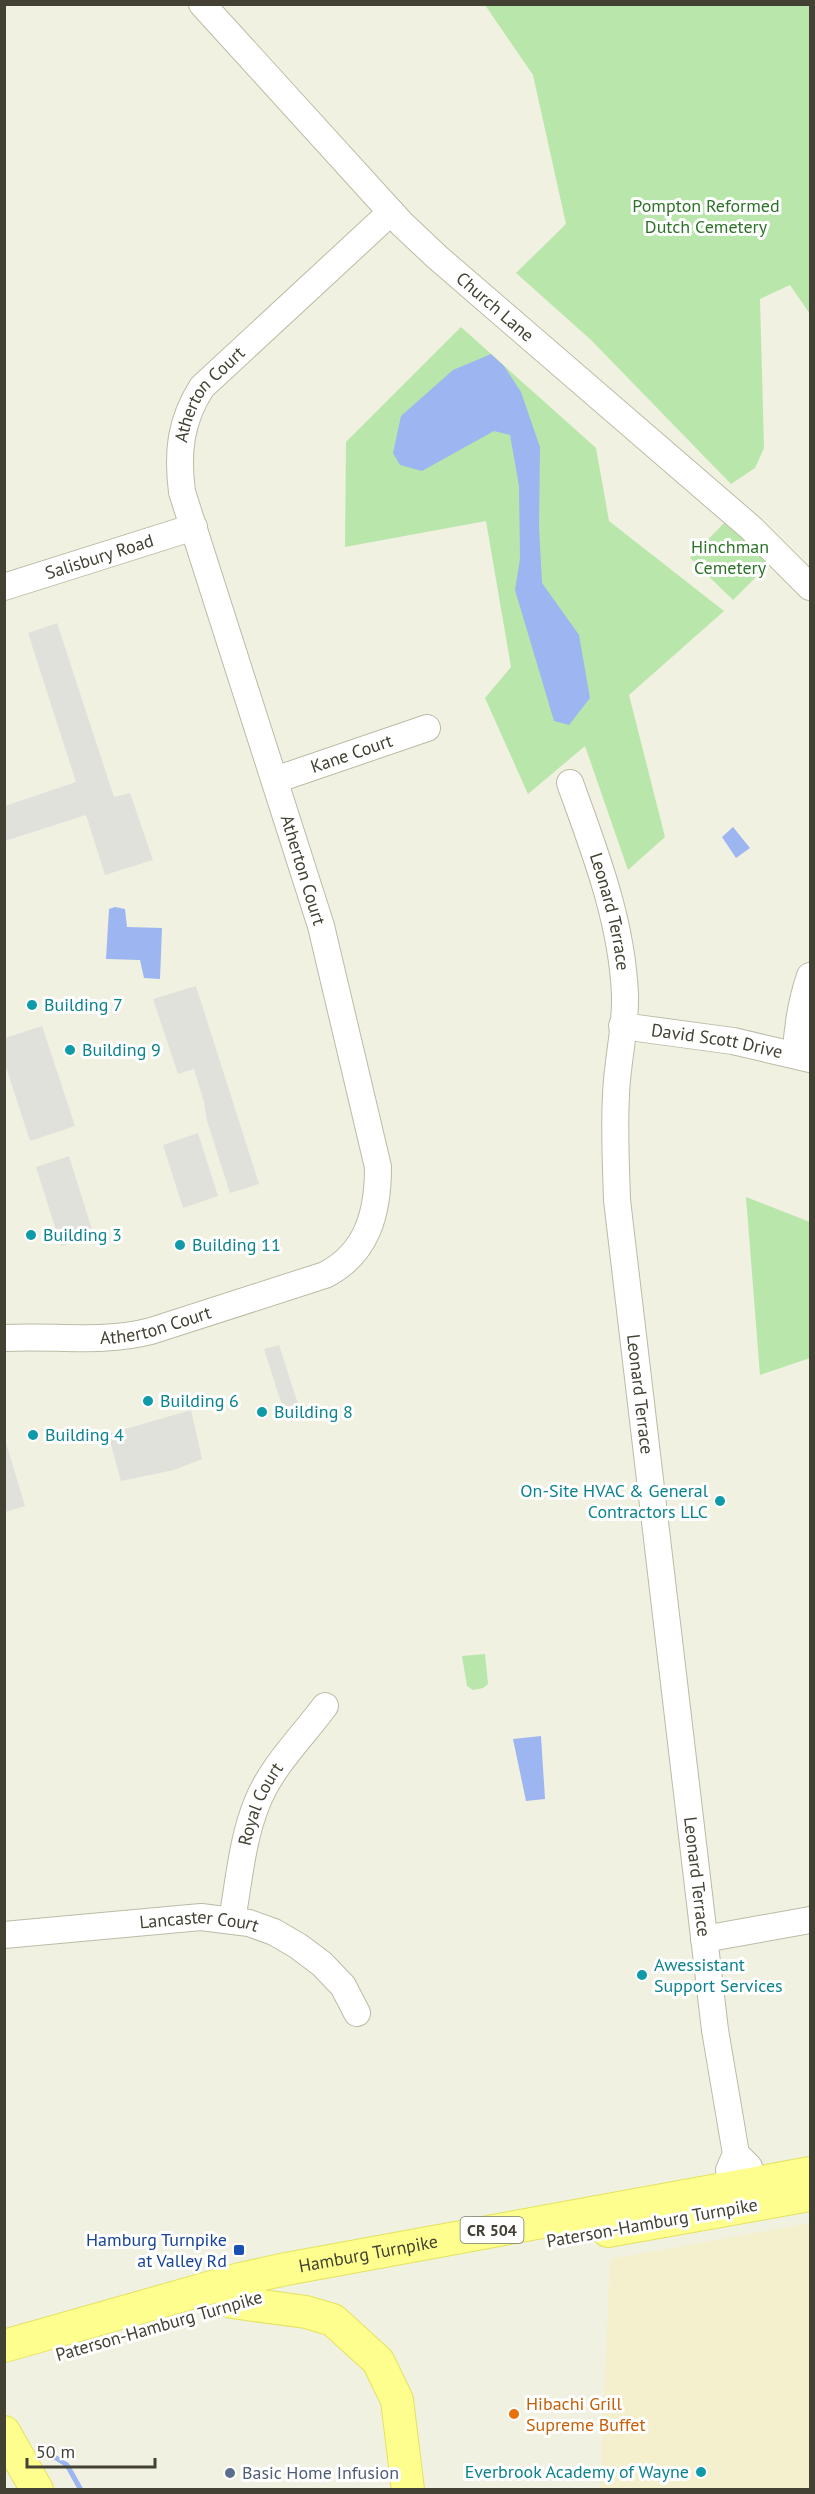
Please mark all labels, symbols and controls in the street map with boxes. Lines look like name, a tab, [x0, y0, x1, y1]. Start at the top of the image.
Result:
park label: Pompton Reformed Dutch Cemetery	[632, 194, 780, 238]
street label: Church Lane	[452, 267, 539, 347]
street label: Atherton Court	[169, 341, 249, 444]
street label: Salisbury Road	[42, 529, 156, 584]
park label: Hinchman Cemetery	[691, 535, 769, 579]
street label: Kane Court	[308, 729, 395, 778]
street label: Atherton Court	[276, 812, 331, 928]
street label: Leonard Terrace	[585, 850, 635, 972]
place label: Building 7	[44, 993, 123, 1016]
marker: Building 7	[25, 998, 39, 1012]
street label: David Scott Drive	[650, 1018, 785, 1063]
place label: Building 9	[82, 1038, 161, 1061]
marker: Building 9	[63, 1043, 77, 1057]
place label: Building 3	[43, 1223, 122, 1246]
marker: Building 3	[24, 1228, 38, 1242]
place label: Building 11	[192, 1233, 281, 1256]
marker: Building 11	[173, 1238, 187, 1252]
street label: Atherton Court	[99, 1300, 214, 1349]
street label: Leonard Terrace	[622, 1333, 659, 1455]
place label: Building 6	[160, 1389, 239, 1412]
marker: Building 6	[141, 1394, 155, 1408]
place label: Building 8	[274, 1400, 353, 1423]
marker: Building 8	[255, 1405, 269, 1419]
place label: Building 4	[45, 1423, 124, 1446]
marker: Building 4	[26, 1428, 40, 1442]
place label: On-Site HVAC & General Contractors LLC	[520, 1479, 709, 1523]
marker: On-Site HVAC & General Contractors LLC	[713, 1494, 727, 1508]
street label: Royal Court	[233, 1758, 288, 1848]
street label: Leonard Terrace	[679, 1816, 716, 1938]
street label: Lancaster Court	[138, 1905, 262, 1937]
place label: Awessistant Support Services	[654, 1953, 783, 1997]
marker: Awessistant Support Services	[635, 1968, 649, 1982]
street label: Paterson-Hamburg Turnpike	[545, 2193, 759, 2252]
road number: CR 504	[460, 2217, 524, 2243]
place label: Hamburg Turnpike at Valley Rd	[86, 2228, 227, 2272]
street label: Hamburg Turnpike	[297, 2229, 440, 2277]
marker: Hamburg Turnpike at Valley Rd	[232, 2243, 246, 2257]
street label: Paterson-Hamburg Turnpike	[53, 2285, 265, 2366]
place label: Hibachi Grill Supreme Buffet	[526, 2392, 646, 2436]
marker: Hibachi Grill Supreme Buffet	[507, 2407, 521, 2421]
scale bar	[27, 2431, 154, 2469]
text: 50 m	[36, 2440, 75, 2463]
place label: Everbrook Academy of Wayne	[465, 2460, 689, 2483]
place label: Basic Home Infusion	[242, 2461, 399, 2484]
marker: Everbrook Academy of Wayne	[694, 2465, 708, 2479]
marker: Basic Home Infusion	[223, 2466, 237, 2480]

